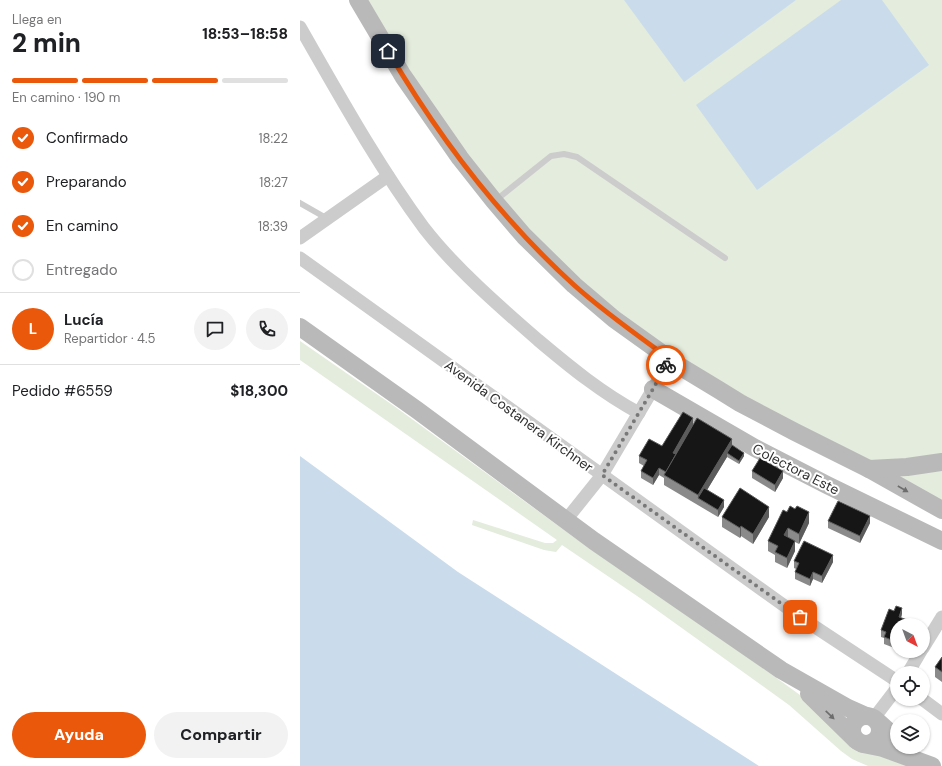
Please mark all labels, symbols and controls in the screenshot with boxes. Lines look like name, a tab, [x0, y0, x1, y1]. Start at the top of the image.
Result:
text: Llega en	[12, 11, 62, 28]
text: 18:53–18:58	[202, 24, 288, 44]
text: 2 min	[12, 26, 81, 60]
pin	[371, 34, 405, 68]
icon: home	[377, 40, 399, 62]
text: En camino · 190 m	[12, 89, 120, 106]
icon: check	[12, 127, 34, 149]
text: Confirmado	[46, 128, 128, 148]
text: 18:22	[258, 130, 288, 147]
icon: check	[12, 171, 34, 193]
text: Preparando	[46, 172, 127, 192]
text: 18:27	[259, 174, 288, 191]
icon: check	[12, 215, 34, 237]
text: En camino	[46, 216, 118, 236]
text: 18:39	[258, 218, 288, 235]
text: Entregado	[46, 260, 118, 280]
button: chat	[194, 308, 236, 350]
button: phone	[246, 308, 288, 350]
text: Lucía	[64, 310, 104, 330]
text: L	[29, 319, 37, 339]
text: Repartidor · 4.5	[64, 330, 156, 347]
courier	[646, 345, 686, 385]
icon: bike	[655, 354, 677, 376]
street label: Avenida Costanera Kirchner	[441, 356, 597, 476]
text: Pedido #6559	[12, 381, 113, 401]
text: $18,300	[230, 381, 288, 401]
street label: Colectora Este	[749, 439, 843, 499]
one-way arrow	[897, 485, 909, 492]
pin	[783, 600, 817, 634]
icon: bag	[789, 606, 811, 628]
north arrow	[890, 618, 930, 658]
map controls	[890, 618, 930, 754]
button: locate	[890, 666, 930, 706]
one-way arrow	[825, 710, 835, 720]
button: Ayuda	[12, 712, 146, 758]
button: Compartir	[154, 712, 288, 758]
button: layers	[890, 714, 930, 754]

